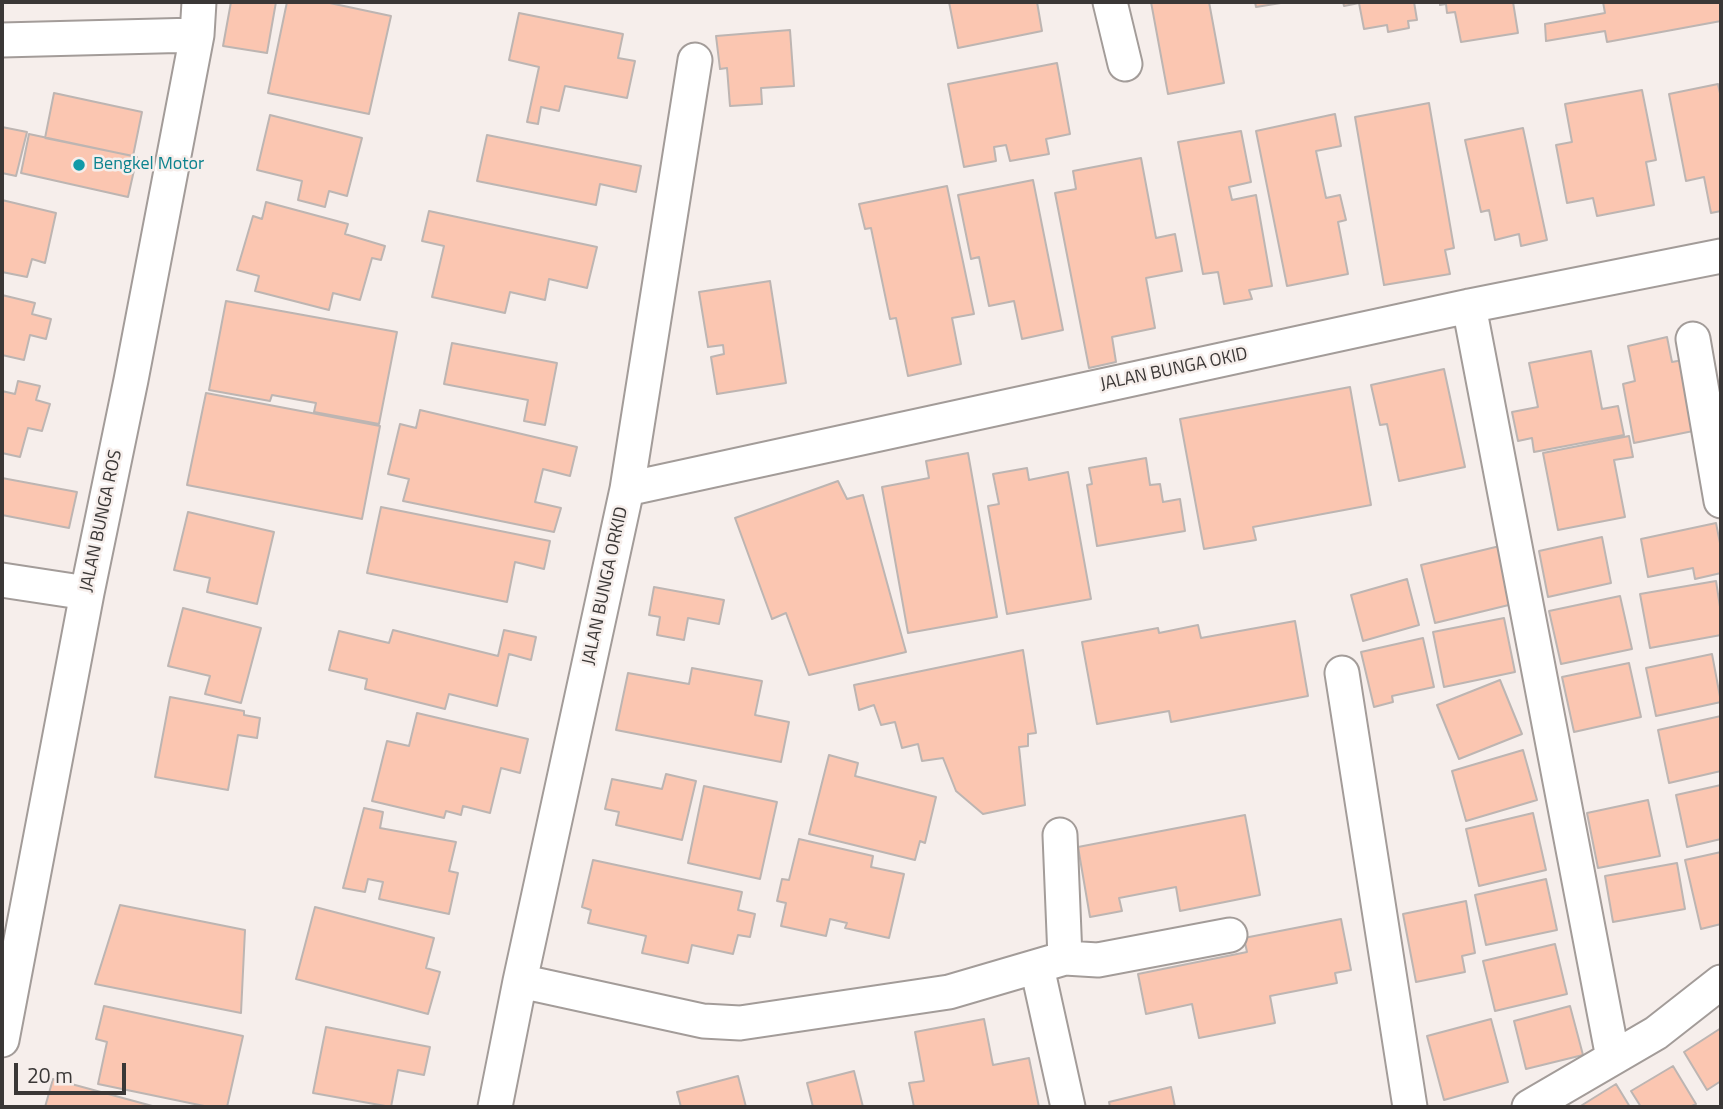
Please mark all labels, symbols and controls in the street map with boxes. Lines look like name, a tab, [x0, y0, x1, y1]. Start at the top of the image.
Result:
place label: Bengkel Motor	[93, 154, 204, 176]
marker: Bengkel Motor	[71, 157, 87, 173]
street label: JALAN BUNGA OKID	[1098, 344, 1250, 396]
street label: JALAN BUNGA ROS	[76, 448, 128, 594]
street label: JALAN BUNGA ORKID	[579, 505, 633, 667]
scale bar	[18, 1050, 130, 1094]
text: 20 m	[27, 1059, 73, 1091]

